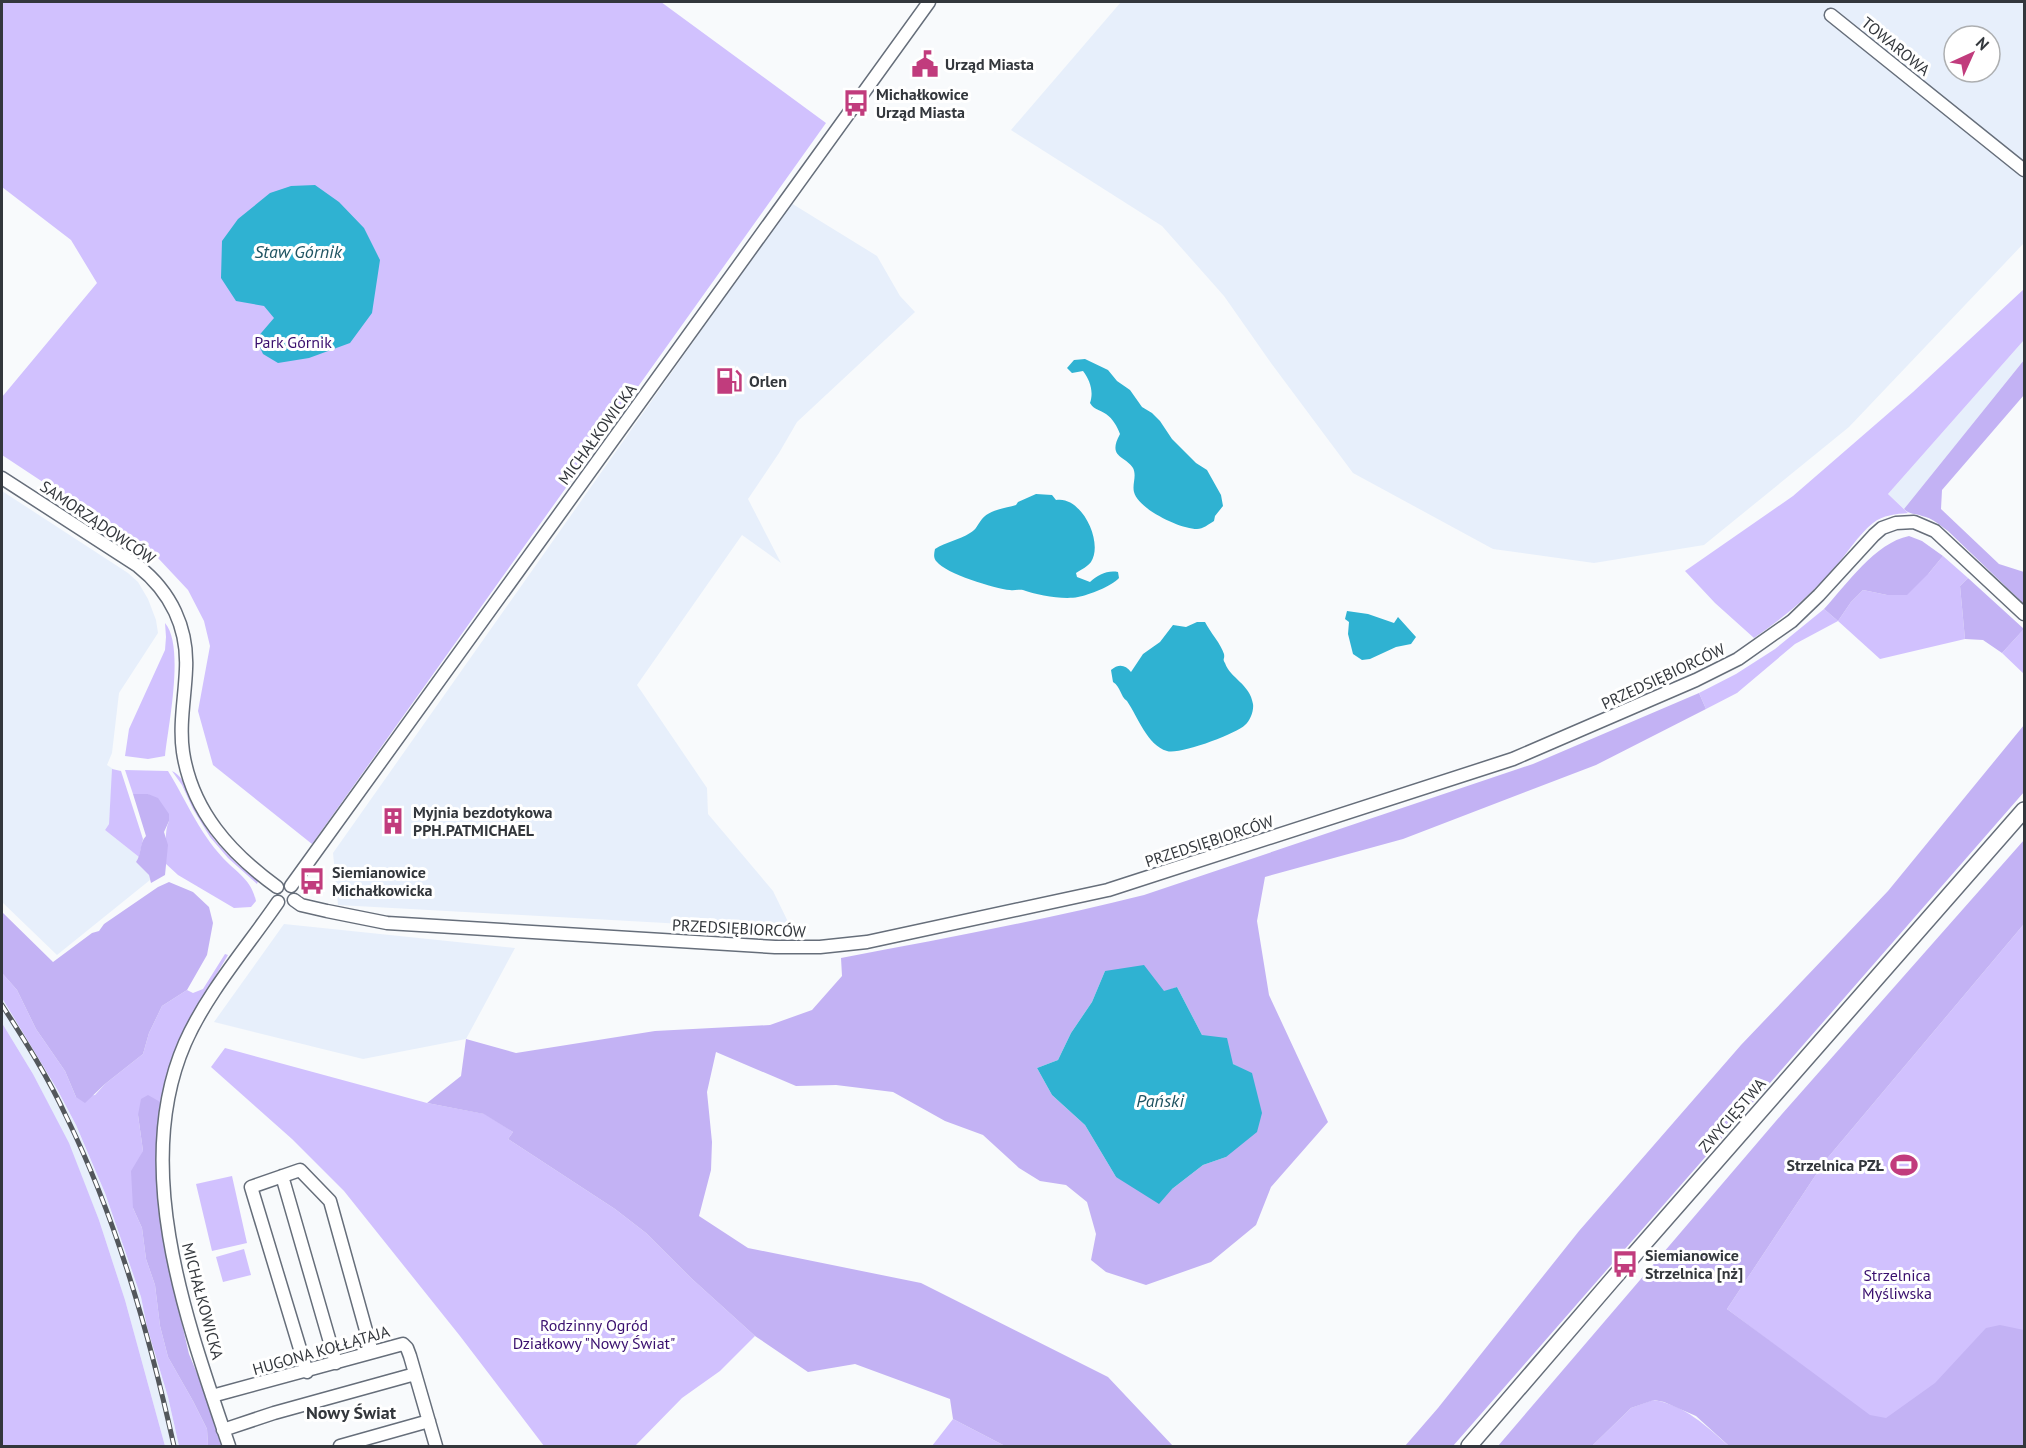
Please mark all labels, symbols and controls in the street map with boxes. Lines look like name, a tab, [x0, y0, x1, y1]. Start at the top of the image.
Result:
street label: TOWAROWA	[1858, 12, 1935, 80]
north arrow	[1942, 24, 2002, 84]
text: N	[1972, 33, 1993, 54]
public building icon: Urząd Miasta	[910, 49, 940, 79]
place label: Urząd Miasta	[945, 54, 1034, 74]
place label: Michałkowice Urząd Miasta	[876, 84, 969, 122]
bus stop icon: Michałkowice Urząd Miasta	[841, 88, 871, 118]
water label: Staw Górnik	[254, 240, 343, 263]
park label: Park Górnik	[254, 332, 332, 352]
fuel station icon: Orlen	[714, 366, 744, 396]
place label: Orlen	[749, 371, 787, 391]
street label: MICHAŁKOWICKA	[554, 379, 641, 488]
street label: SAMORZĄDOWCÓW	[36, 476, 160, 568]
street label: PRZEDSIĘBIORCÓW	[1598, 638, 1729, 713]
place label: Myjnia bezdotykowa PPH.PATMICHAEL	[413, 802, 552, 840]
building icon: Myjnia bezdotykowa PPH.PATMICHAEL	[378, 806, 408, 836]
street label: PRZEDSIĘBIORCÓW	[1142, 811, 1276, 871]
place label: Siemianowice Michałkowicka	[332, 862, 433, 900]
bus stop icon: Siemianowice Michałkowicka	[297, 866, 327, 896]
street label: PRZEDSIĘBIORCÓW	[672, 915, 807, 942]
street label: ZWYCIĘSTWA	[1694, 1073, 1770, 1156]
water label: Pański	[1136, 1089, 1185, 1112]
sports icon: Strzelnica PZŁ	[1889, 1150, 1919, 1180]
place label: Strzelnica PZŁ	[1786, 1155, 1885, 1175]
street label: MICHAŁKOWICKA	[178, 1240, 228, 1362]
place label: Siemianowice Strzelnica [nż]	[1645, 1245, 1743, 1283]
bus stop icon: Siemianowice Strzelnica [nż]	[1610, 1249, 1640, 1279]
park label: Strzelnica Myśliwska	[1862, 1265, 1932, 1303]
park label: Rodzinny Ogród Działkowy "Nowy Świat"	[513, 1315, 675, 1353]
street label: HUGONA KOŁŁĄTAJA	[250, 1321, 392, 1379]
district label: Nowy Świat	[306, 1401, 397, 1424]

